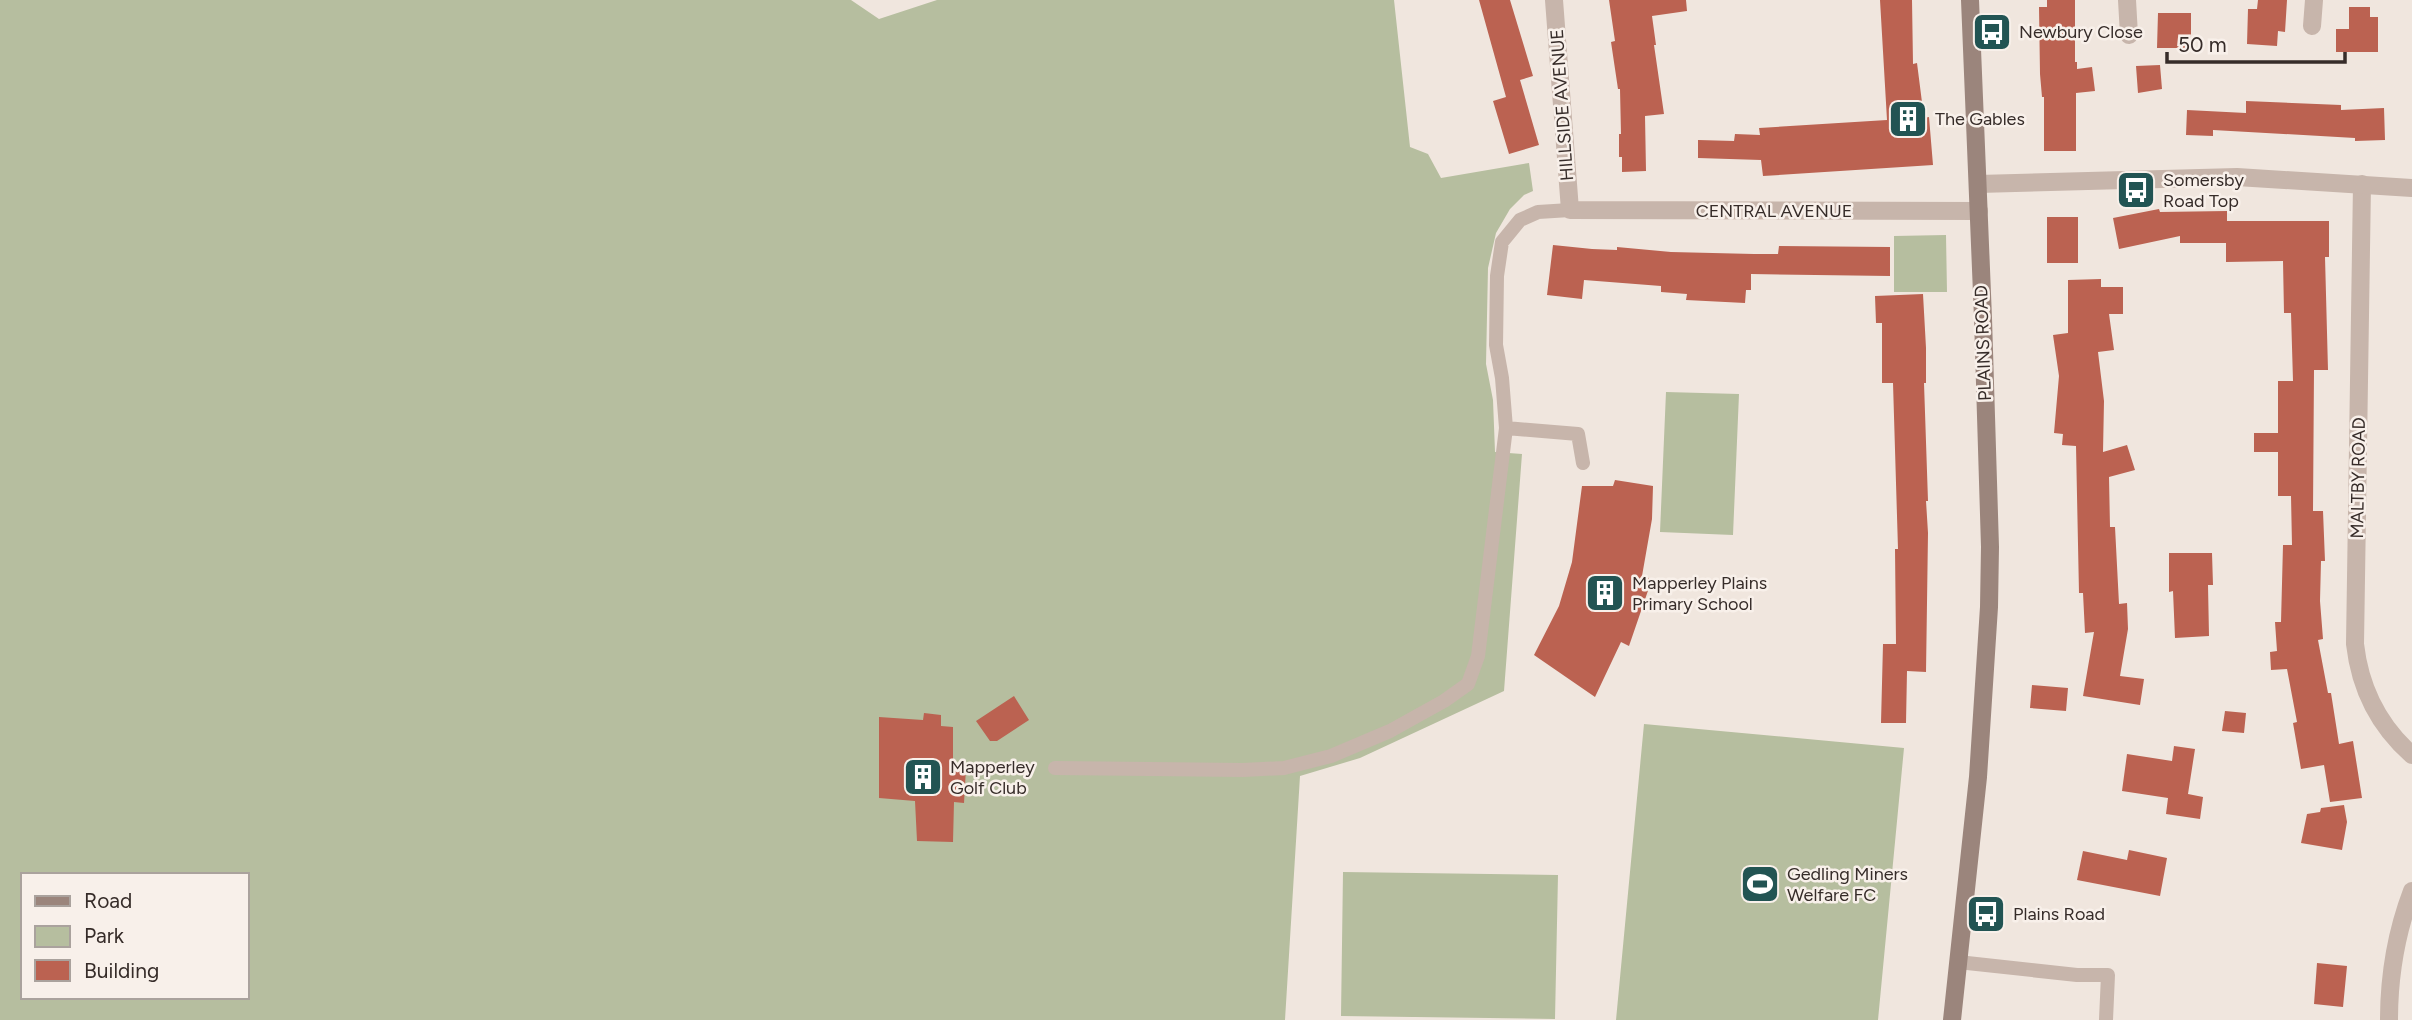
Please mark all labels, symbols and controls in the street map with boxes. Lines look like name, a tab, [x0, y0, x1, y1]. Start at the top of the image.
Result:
bus stop icon: Newbury Close	[1971, 11, 2013, 53]
place label: Newbury Close	[2019, 21, 2143, 43]
scale bar	[2167, 21, 2346, 65]
street label: HILLSIDE AVENUE	[1546, 28, 1578, 182]
text: 50 m	[2178, 32, 2227, 57]
building icon: The Gables	[1887, 98, 1929, 140]
place label: The Gables	[1935, 108, 2025, 130]
bus stop icon: Somersby Road Top	[2115, 169, 2157, 211]
place label: Somersby Road Top	[2163, 169, 2244, 212]
street label: CENTRAL AVENUE	[1696, 200, 1852, 222]
street label: PLAINS ROAD	[1970, 285, 1996, 401]
street label: MALTBY ROAD	[2346, 417, 2370, 539]
building icon: Mapperley Plains Primary School	[1584, 572, 1626, 614]
place label: Mapperley Plains Primary School	[1632, 572, 1767, 615]
building icon: Mapperley Golf Club	[902, 756, 944, 798]
place label: Mapperley Golf Club	[950, 756, 1035, 799]
sports icon: Gedling Miners Welfare FC	[1739, 863, 1781, 905]
place label: Gedling Miners Welfare FC	[1787, 863, 1908, 906]
legend	[21, 873, 248, 999]
text: Road	[84, 888, 132, 913]
bus stop icon: Plains Road	[1965, 893, 2007, 935]
place label: Plains Road	[2013, 903, 2105, 925]
text: Park	[84, 923, 125, 948]
text: Building	[84, 958, 159, 983]

